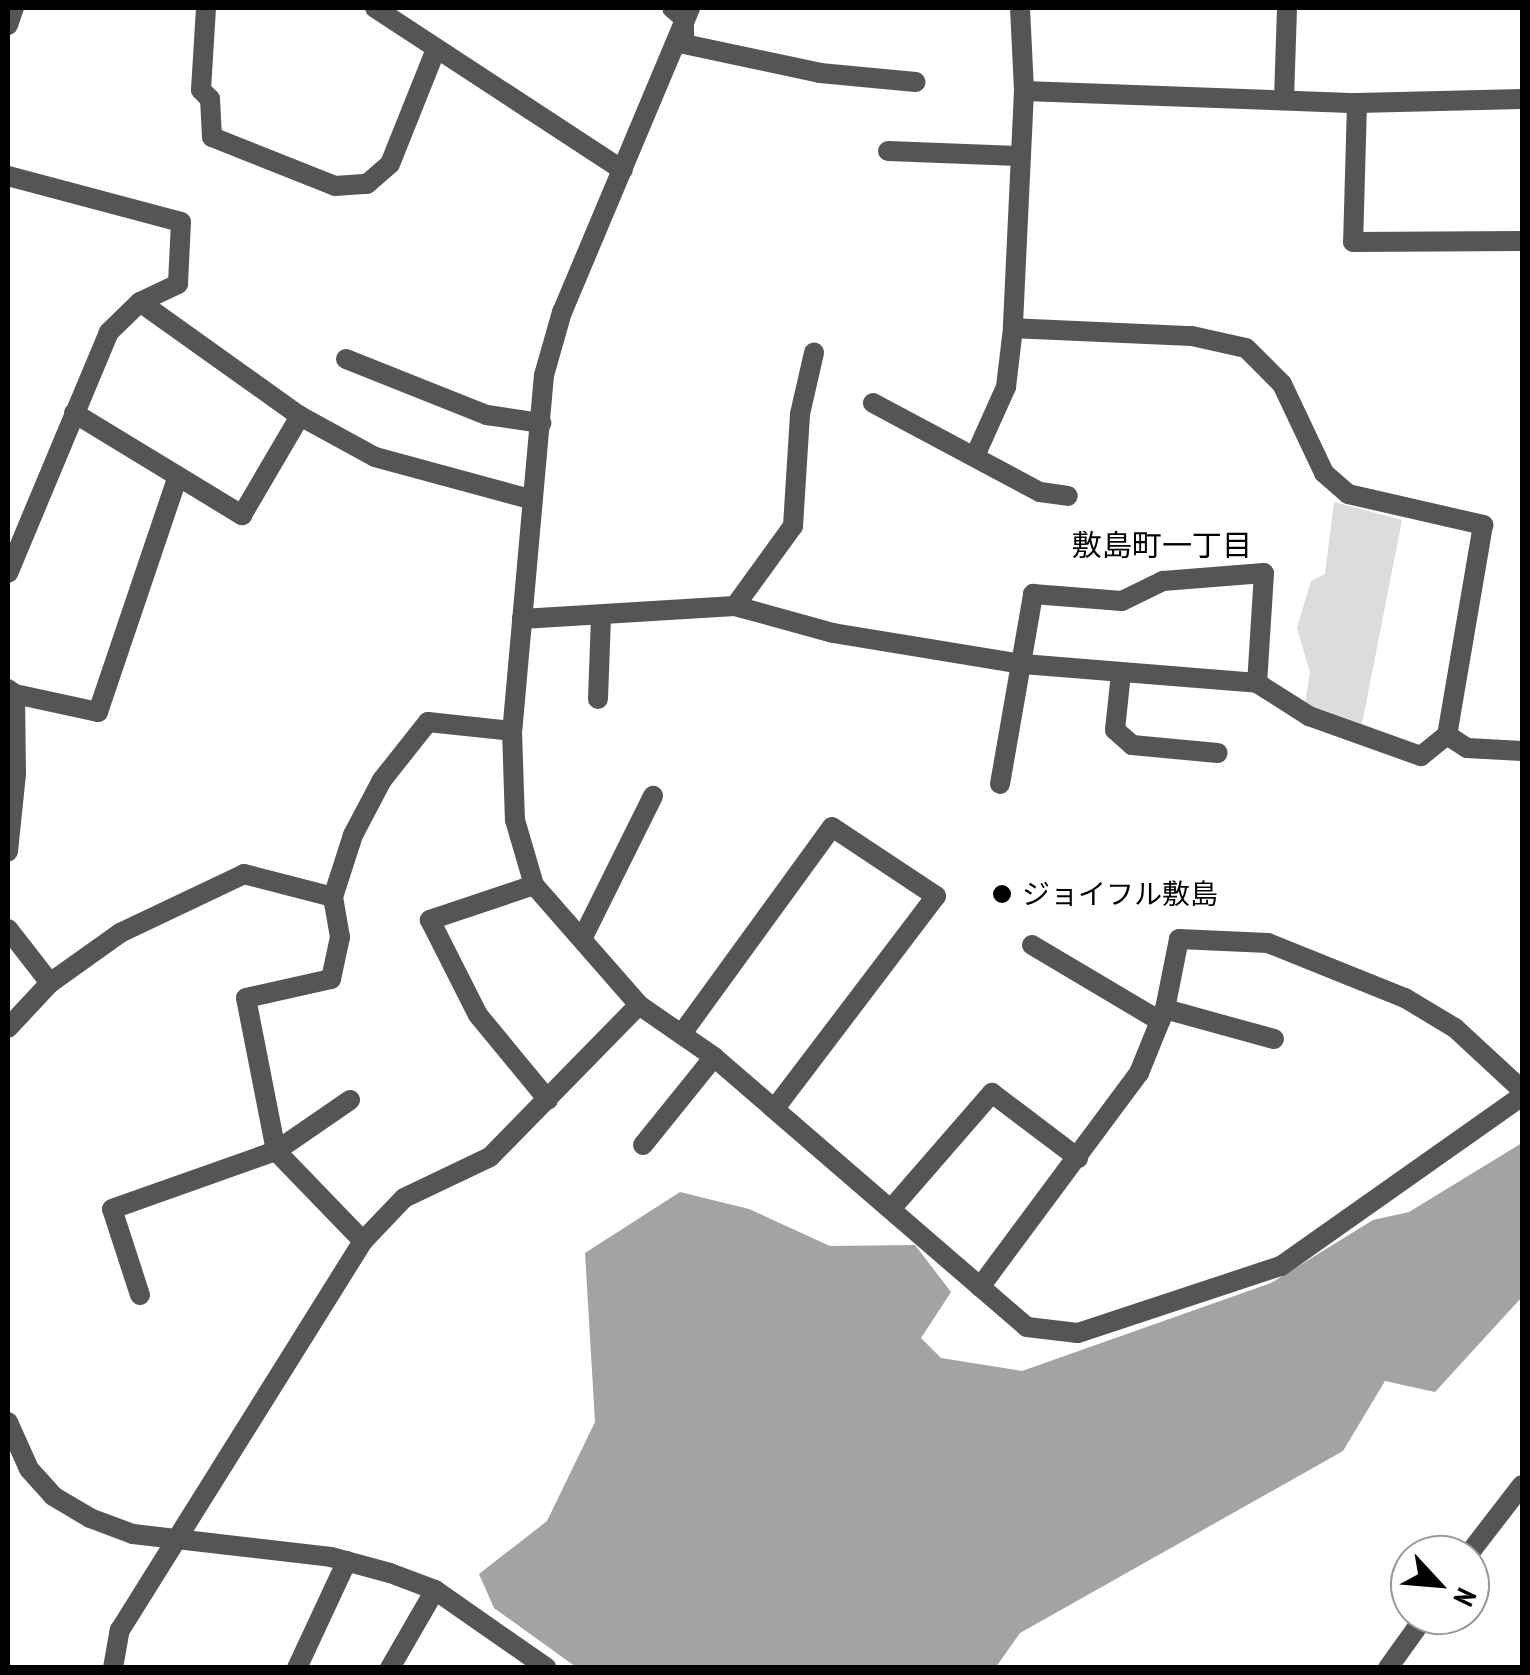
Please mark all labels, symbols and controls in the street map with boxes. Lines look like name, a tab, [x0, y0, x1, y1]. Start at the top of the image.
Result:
district label: 敷島町一丁目	[1072, 527, 1252, 563]
place label: ジョイフル敷島	[1022, 877, 1218, 911]
marker: ジョイフル敷島	[991, 883, 1013, 905]
north arrow	[1390, 1535, 1490, 1635]
text: N	[1446, 1583, 1486, 1612]

